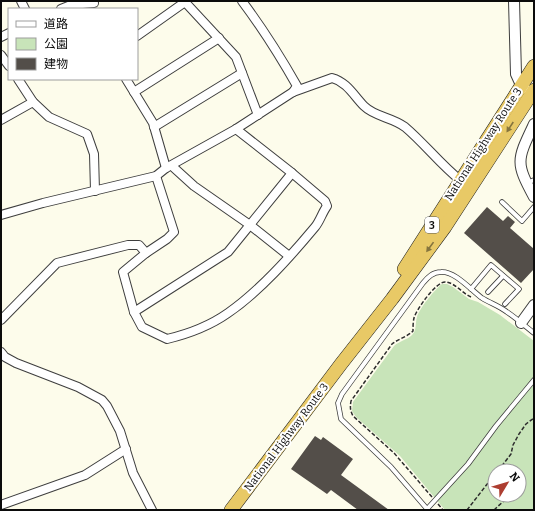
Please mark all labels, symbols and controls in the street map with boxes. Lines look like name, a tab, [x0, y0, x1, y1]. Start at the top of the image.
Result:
legend	[8, 8, 138, 80]
text: 道路	[44, 17, 68, 31]
text: 公園	[44, 37, 68, 51]
text: 建物	[44, 57, 68, 71]
street label: National Highway Route 3	[442, 85, 525, 203]
one-way arrow	[506, 122, 514, 132]
road number: 3	[425, 217, 439, 233]
one-way arrow	[426, 241, 434, 252]
street label: National Highway Route 3	[242, 381, 331, 494]
north arrow	[487, 463, 527, 503]
text: N	[507, 470, 523, 485]

